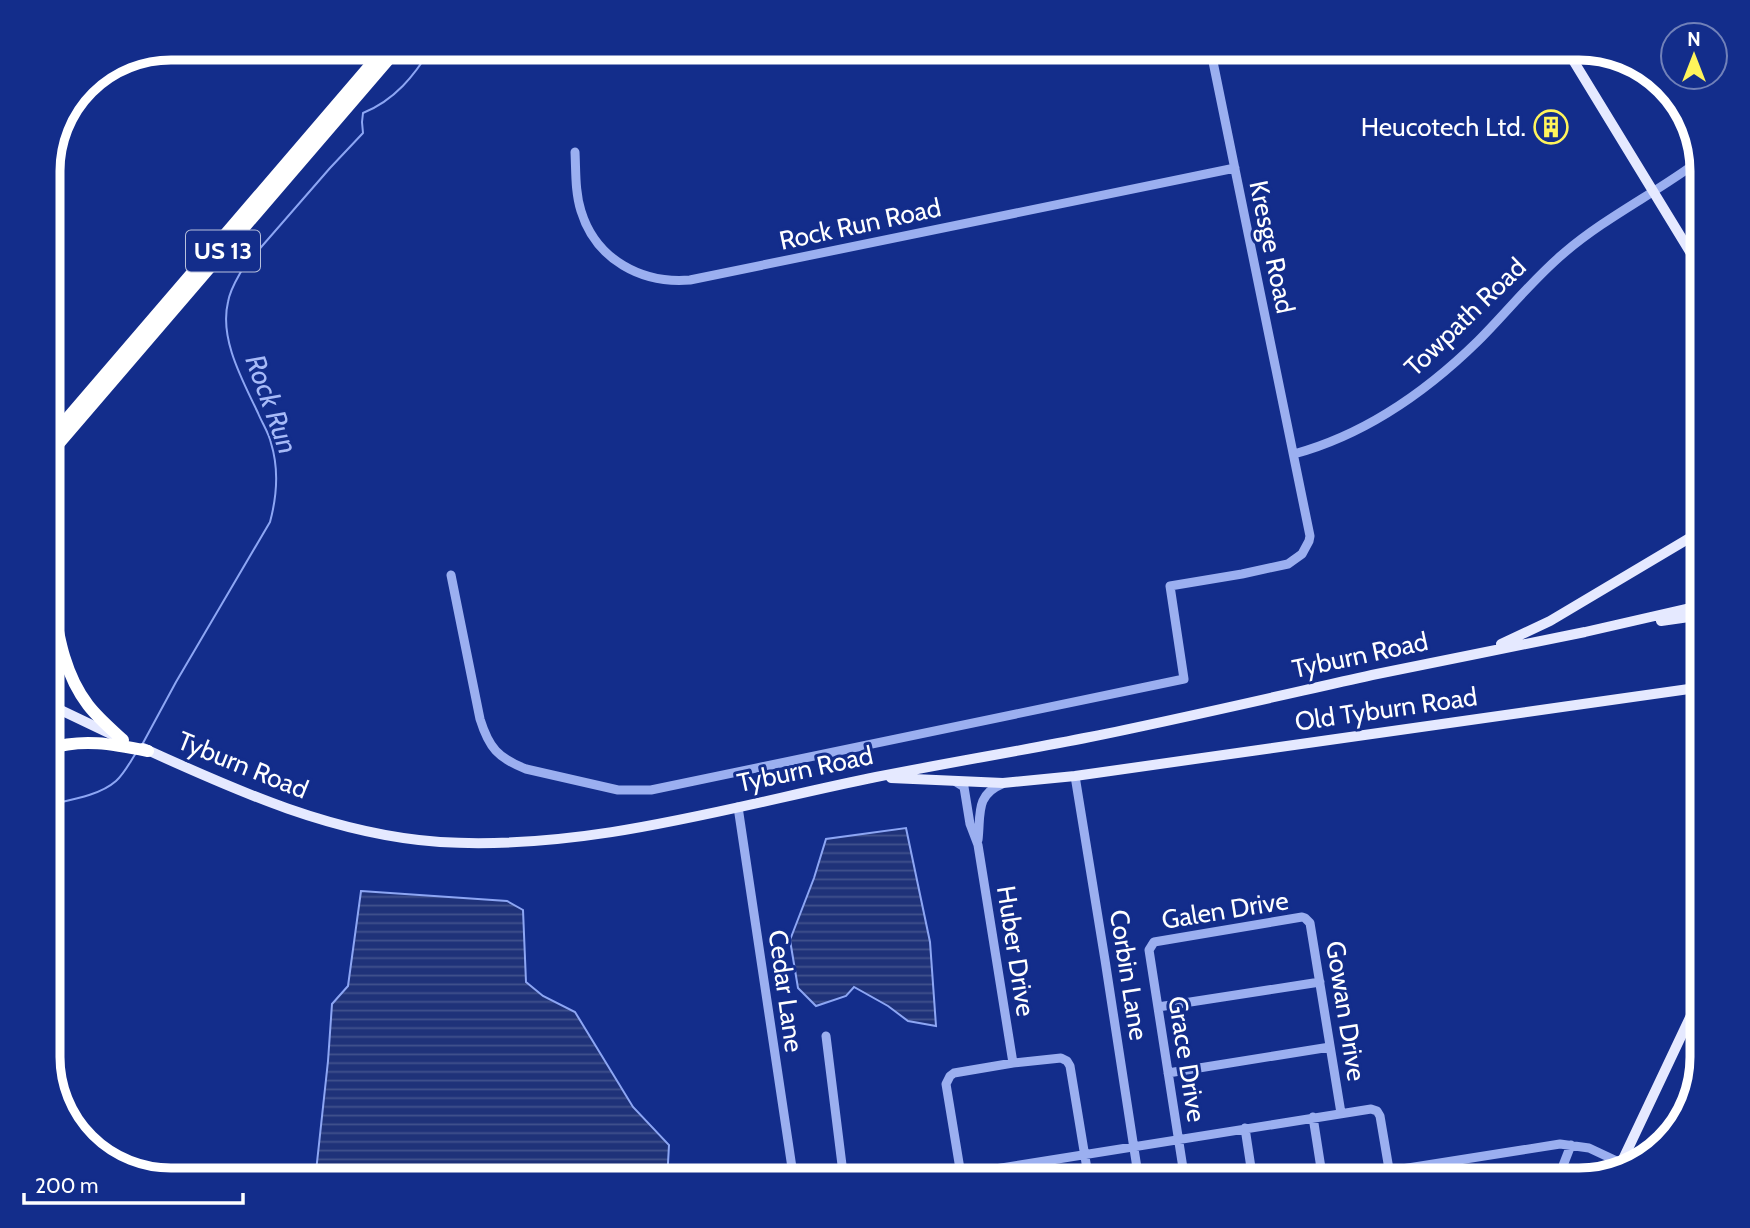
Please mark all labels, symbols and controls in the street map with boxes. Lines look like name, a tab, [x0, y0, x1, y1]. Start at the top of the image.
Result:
north arrow	[1659, 21, 1729, 91]
text: N	[1687, 28, 1701, 51]
building icon: Heucotech Ltd.	[1532, 108, 1570, 146]
place label: Heucotech Ltd.	[1361, 111, 1526, 143]
street label: Kresge Road	[1242, 178, 1302, 316]
street label: Rock Run Road	[776, 191, 944, 257]
road number: US 13	[186, 230, 260, 272]
street label: Towpath Road	[1398, 251, 1532, 383]
water label: Rock Run	[238, 350, 306, 458]
street label: Tyburn Road	[1289, 625, 1431, 685]
street label: Old Tyburn Road	[1293, 680, 1479, 738]
street label: Tyburn Road	[173, 724, 313, 806]
street label: Tyburn Road	[734, 739, 876, 799]
street label: Huber Drive	[990, 883, 1042, 1019]
street label: Galen Drive	[1159, 884, 1291, 936]
street label: Corbin Lane	[1103, 907, 1155, 1043]
street label: Cedar Lane	[762, 928, 810, 1054]
street label: Gowan Drive	[1319, 939, 1373, 1083]
street label: Grace Drive	[1161, 994, 1213, 1124]
scale bar	[24, 1162, 243, 1206]
text: 200 m	[35, 1173, 98, 1198]

